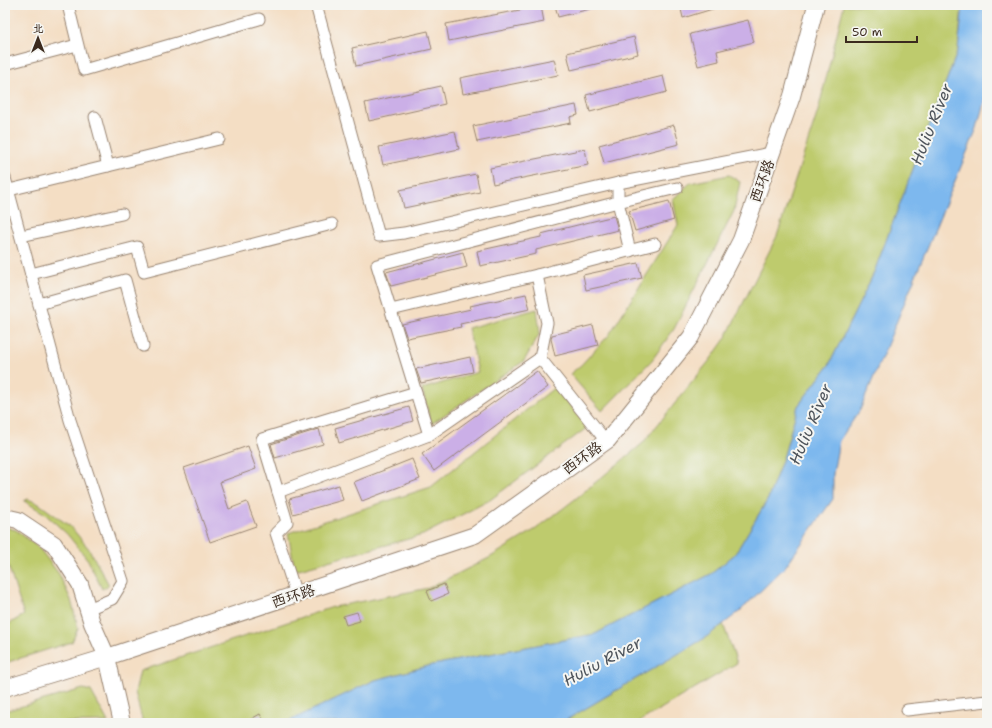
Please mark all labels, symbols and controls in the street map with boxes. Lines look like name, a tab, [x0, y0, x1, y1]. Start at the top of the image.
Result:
north arrow	[18, 18, 58, 58]
scale bar	[846, 18, 917, 44]
text: 北	[33, 21, 44, 36]
text: 50 m	[852, 24, 882, 40]
water label: Huliu River	[906, 80, 957, 168]
street label: 西环路	[745, 156, 779, 206]
water label: Huliu River	[784, 380, 837, 468]
street label: 西环路	[558, 437, 606, 479]
street label: 西环路	[269, 580, 317, 612]
water label: Huliu River	[559, 632, 645, 691]

